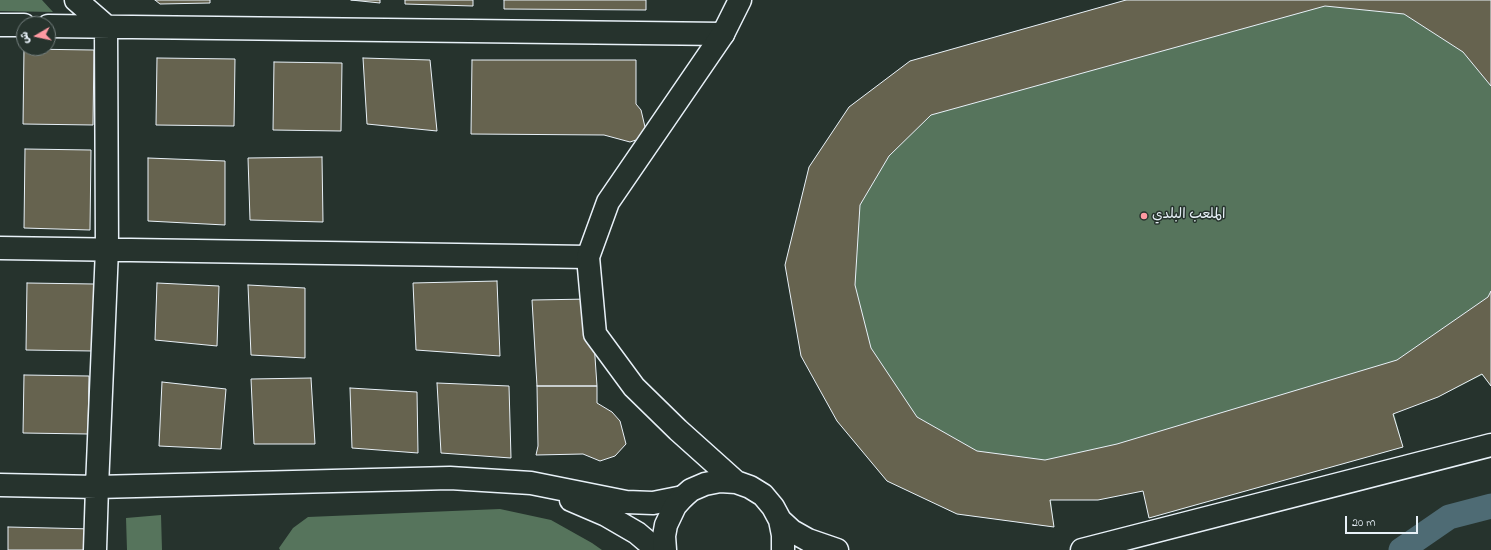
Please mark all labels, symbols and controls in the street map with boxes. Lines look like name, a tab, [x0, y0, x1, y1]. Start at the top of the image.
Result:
north arrow	[16, 16, 56, 56]
text: ش	[16, 30, 34, 45]
place label: الملعب البلدي	[1152, 208, 1225, 224]
marker: الملعب البلدي	[1139, 211, 1149, 221]
scale bar	[1347, 508, 1420, 534]
text: 20 m	[1352, 514, 1375, 532]

